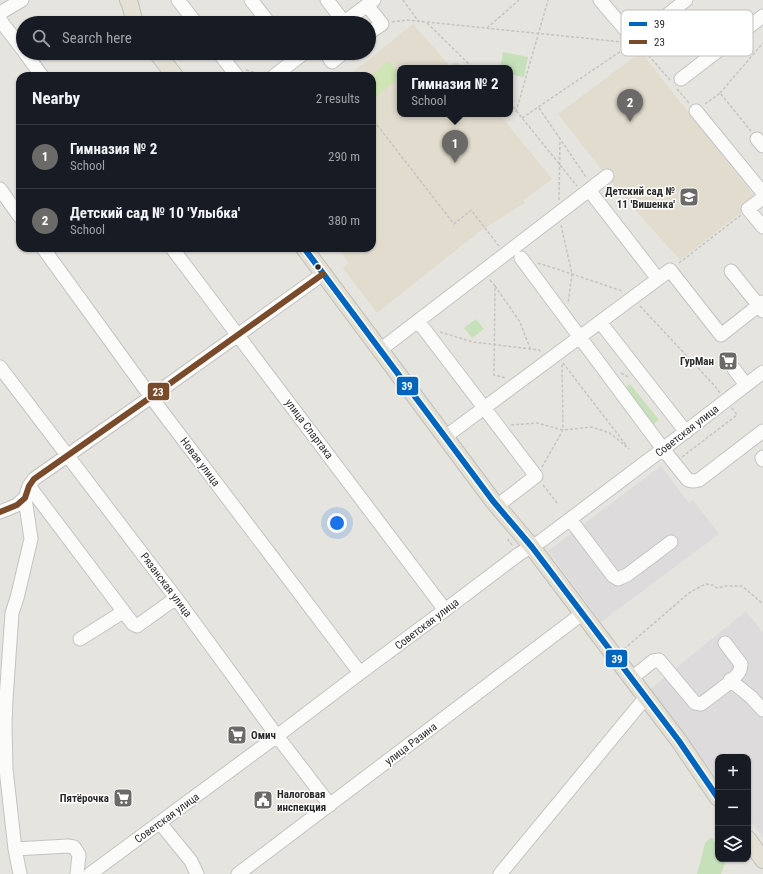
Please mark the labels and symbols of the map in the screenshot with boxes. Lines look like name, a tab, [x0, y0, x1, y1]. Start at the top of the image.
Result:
legend	[621, 10, 753, 56]
text: 39	[654, 18, 665, 31]
text: 23	[654, 36, 665, 49]
pin: 2	[617, 89, 643, 122]
pin: 1	[442, 130, 468, 163]
place label: Детский сад № 11 'Вишенка'	[605, 185, 675, 211]
school or university icon: Детский сад № 11 'Вишенка'	[678, 186, 700, 208]
unlabelled marker	[313, 262, 323, 272]
supermarket icon: ГурМан	[717, 350, 739, 372]
place label: ГурМан	[680, 355, 714, 368]
line badge: 39	[396, 376, 419, 396]
text: 39	[401, 380, 413, 393]
line badge: 23	[147, 382, 170, 401]
text: 23	[152, 386, 164, 399]
street label: улица Спартака	[282, 396, 336, 462]
street label: Советская улица	[653, 402, 721, 460]
street label: Новая улица	[177, 435, 223, 489]
your location	[327, 513, 347, 533]
street label: Рязанская улица	[138, 550, 194, 620]
street label: Советская улица	[392, 596, 462, 652]
line badge: 39	[605, 649, 628, 668]
text: 39	[611, 653, 623, 666]
street label: улица Разина	[382, 720, 440, 768]
supermarket icon: Омич	[226, 724, 248, 746]
place label: Омич	[251, 729, 276, 742]
supermarket icon: Пятёрочка	[112, 787, 134, 809]
place label: Налоговая инспекция	[277, 788, 326, 814]
public building icon: Налоговая инспекция	[252, 789, 274, 811]
street label: Советская улица	[132, 790, 202, 846]
place label: Пятёрочка	[60, 792, 109, 805]

